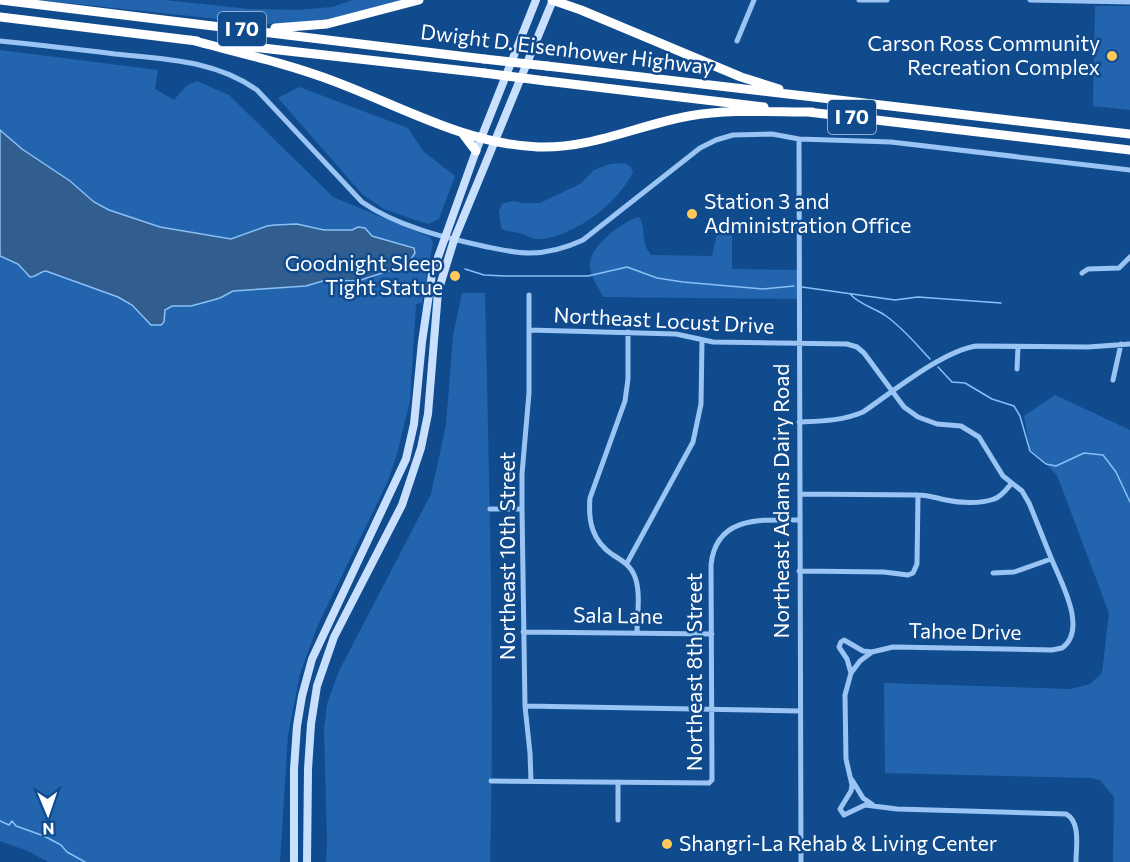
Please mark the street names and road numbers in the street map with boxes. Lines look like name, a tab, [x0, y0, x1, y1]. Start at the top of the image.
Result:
road number: I 70	[218, 12, 266, 46]
street label: Dwight D. Eisenhower Highway	[419, 18, 715, 79]
road number: I 70	[828, 100, 876, 134]
street label: Northeast Locust Drive	[553, 301, 775, 338]
street label: Northeast Adams Dairy Road	[768, 364, 793, 638]
street label: Northeast 10th Street	[494, 452, 519, 660]
street label: Northeast 8th Street	[681, 573, 706, 771]
street label: Sala Lane	[573, 601, 663, 628]
street label: Tahoe Drive	[908, 617, 1022, 644]

